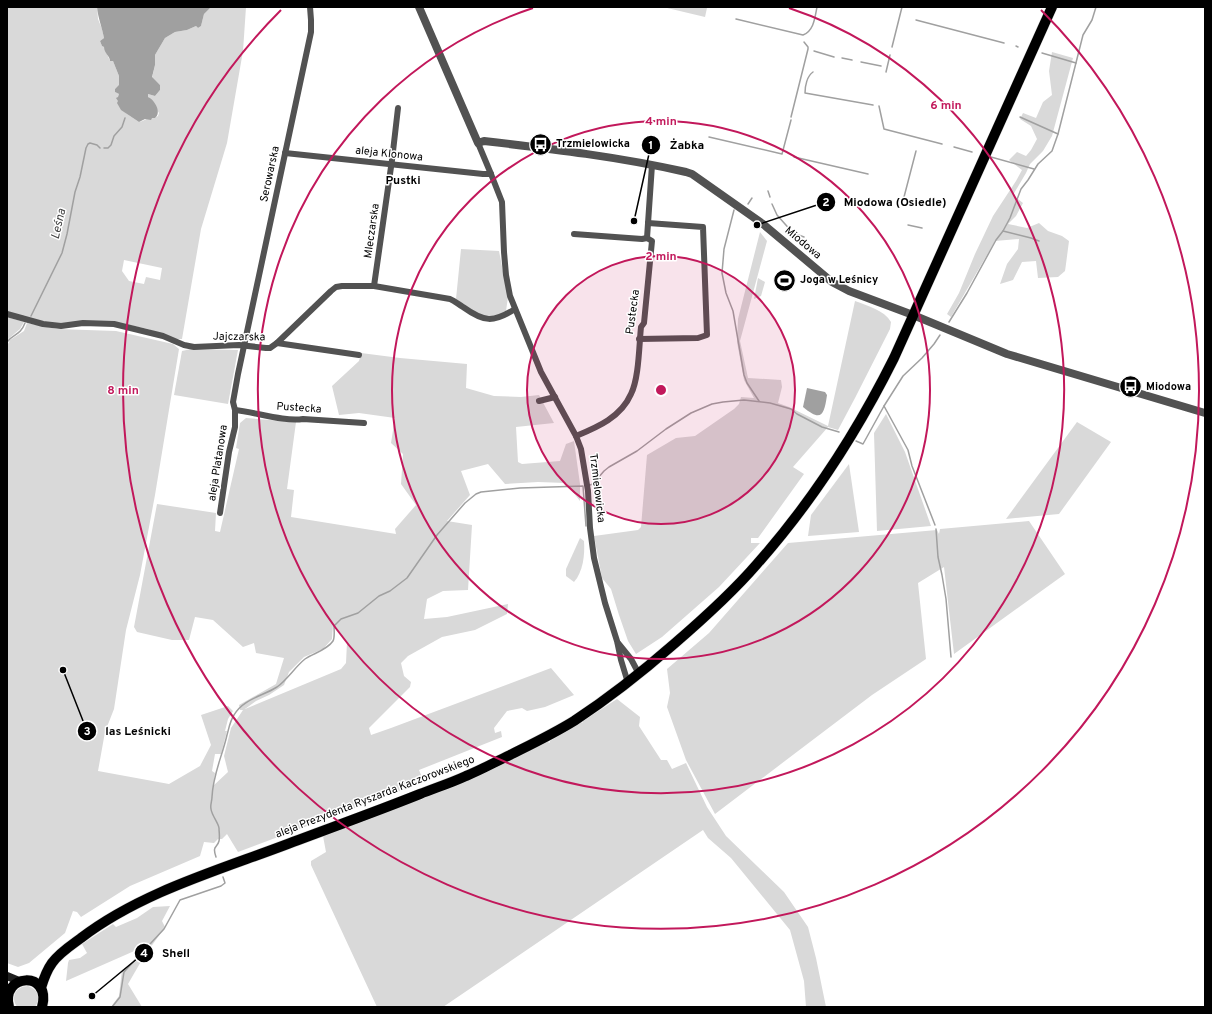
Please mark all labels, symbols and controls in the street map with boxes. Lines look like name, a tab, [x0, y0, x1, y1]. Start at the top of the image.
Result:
text: 6 min	[930, 98, 962, 114]
text: 4 min	[645, 114, 677, 130]
bus stop icon: Trzmielowicka	[527, 131, 553, 157]
callout: Żabka	[641, 133, 712, 157]
place label: Trzmielowicka	[556, 137, 630, 151]
text: 1	[649, 138, 653, 154]
text: Żabka	[670, 138, 704, 154]
street label: aleja Klonowa	[355, 143, 424, 165]
street label: Serowarska	[257, 145, 283, 203]
district label: Pustki	[385, 173, 421, 189]
callout: Miodowa (Osiedle)	[816, 190, 954, 214]
text: 2	[822, 195, 830, 211]
text: Miodowa (Osiedle)	[844, 195, 946, 211]
street label: Mleczarska	[361, 202, 383, 259]
water label: Leśna	[48, 206, 70, 241]
street label: Miodowa	[782, 224, 824, 263]
text: 2 min	[645, 249, 677, 265]
sports icon: Joga w Leśnicy	[772, 267, 798, 293]
place label: Joga w Leśnicy	[800, 273, 878, 287]
street label: Pustecka	[623, 289, 643, 335]
street label: Jajczarska	[213, 330, 266, 344]
bus stop icon: Miodowa	[1118, 374, 1144, 400]
place label: Miodowa	[1146, 380, 1191, 394]
text: 8 min	[107, 383, 139, 399]
centre of rings	[654, 383, 668, 397]
street label: Pustecka	[276, 399, 322, 417]
street label: aleja Platanowa	[205, 424, 231, 502]
street label: Trzmielowicka	[586, 453, 608, 524]
callout: las Leśnicki	[77, 719, 178, 743]
text: 3	[83, 724, 91, 740]
text: las Leśnicki	[105, 724, 171, 740]
street label: aleja Prezydenta Ryszarda Kaczorowskiego	[273, 752, 477, 842]
callout: Shell	[134, 941, 198, 965]
text: 4	[140, 946, 148, 962]
text: Shell	[162, 946, 190, 962]

